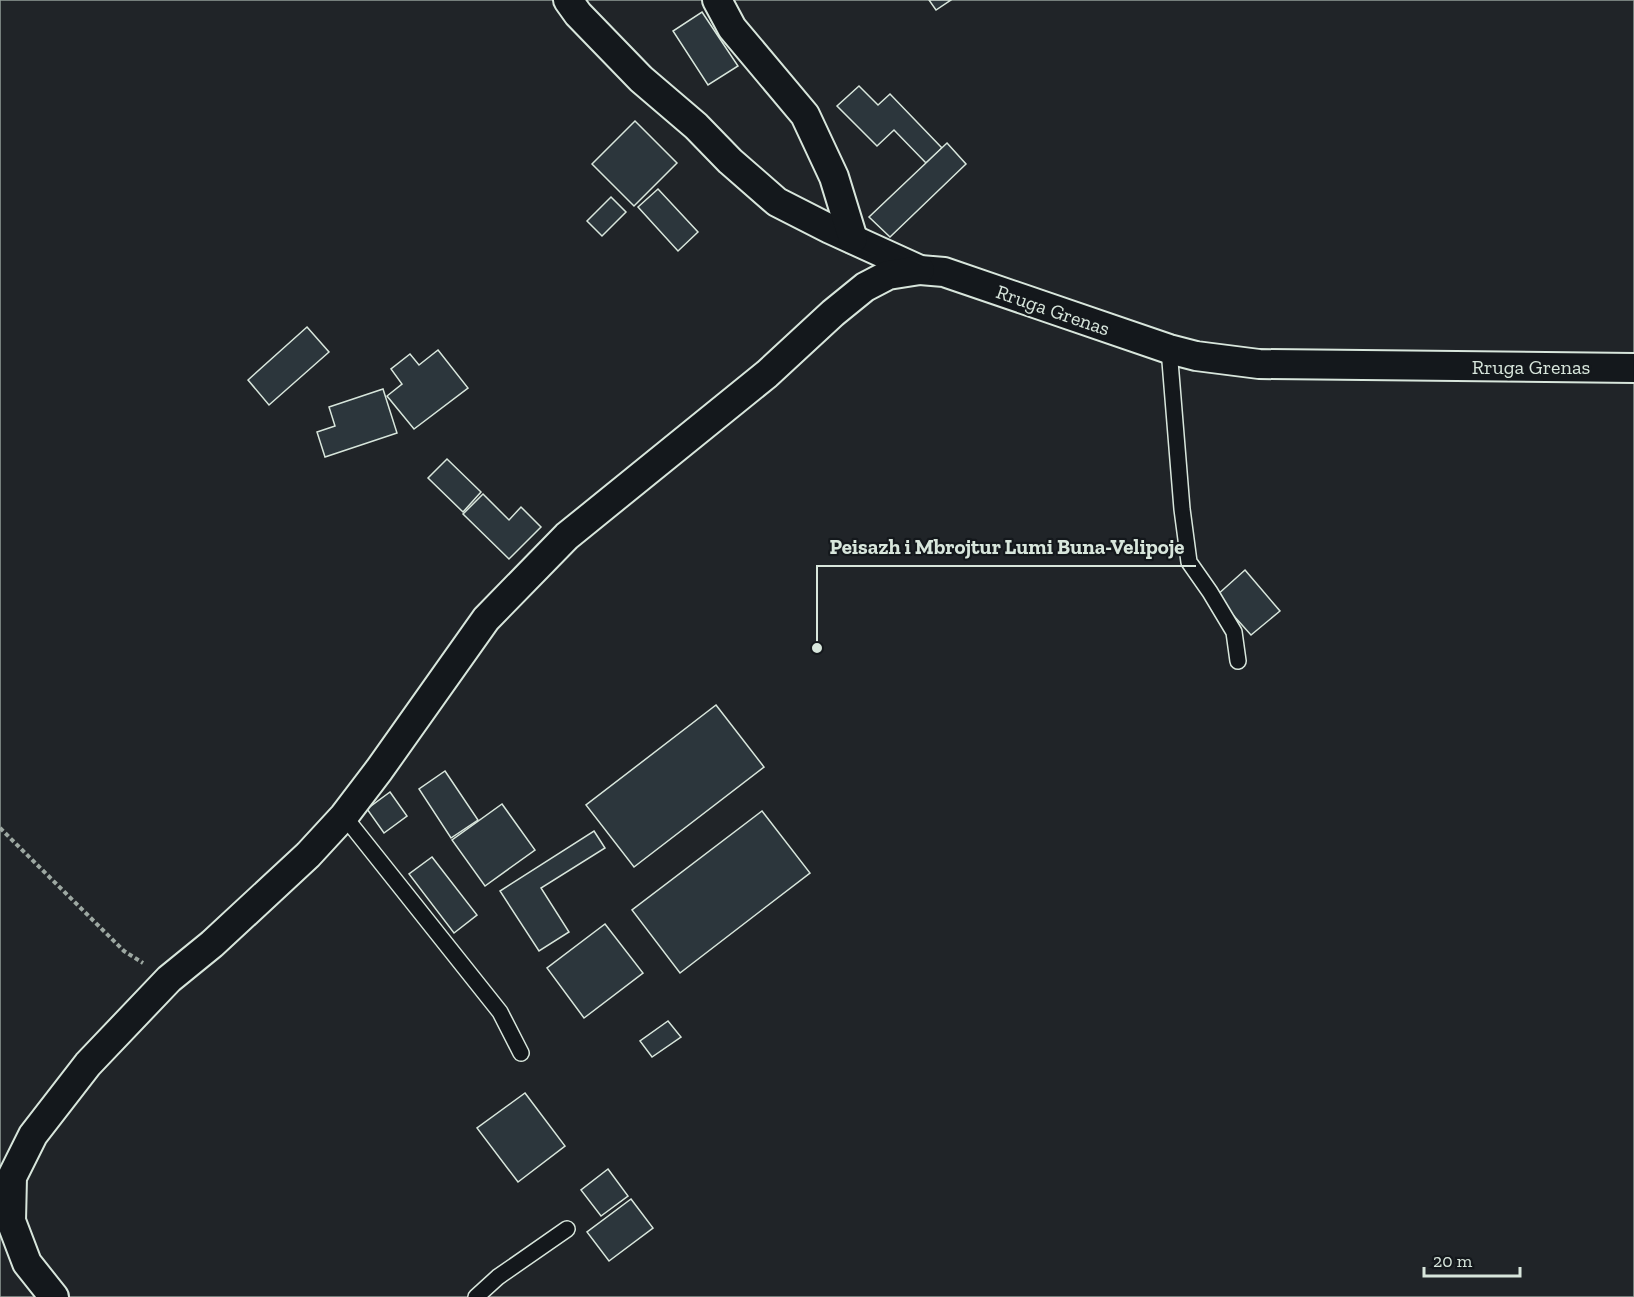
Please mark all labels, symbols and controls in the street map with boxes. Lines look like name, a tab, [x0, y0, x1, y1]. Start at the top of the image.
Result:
street label: Rruga Grenas	[993, 279, 1113, 341]
street label: Rruga Grenas	[1472, 355, 1590, 379]
callout: Peisazh i Mbrojtur Lumi Buna-Velipoje	[817, 527, 1196, 566]
text: Peisazh i Mbrojtur Lumi Buna-Velipoje	[830, 534, 1184, 559]
scale bar	[1424, 1240, 1520, 1278]
text: 20 m	[1433, 1250, 1473, 1272]

